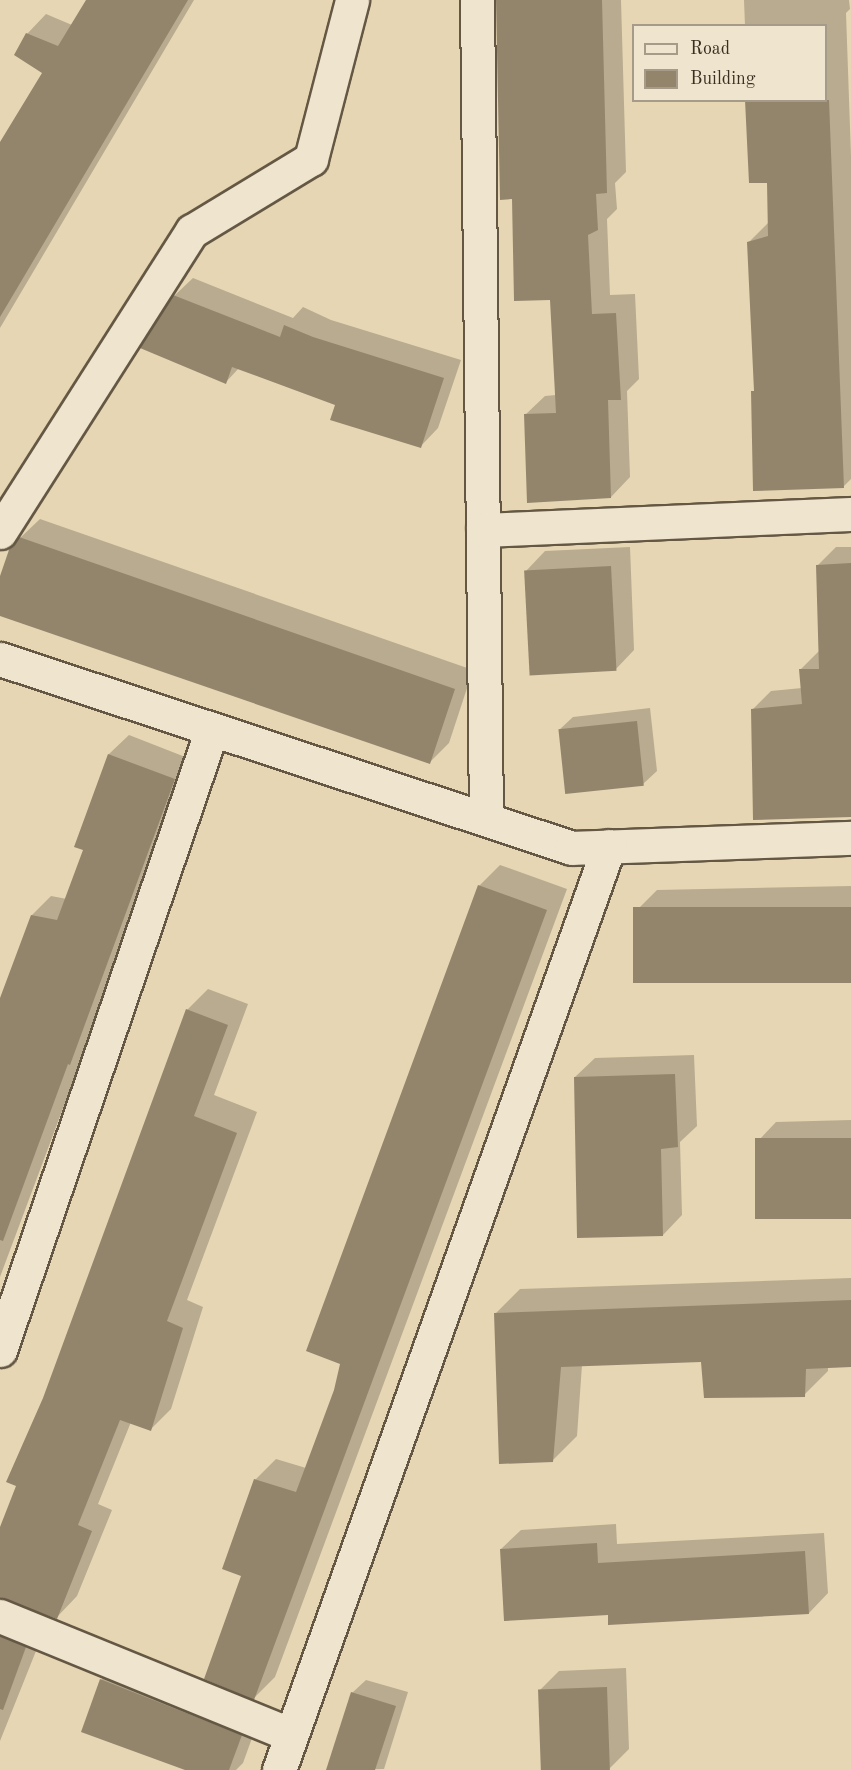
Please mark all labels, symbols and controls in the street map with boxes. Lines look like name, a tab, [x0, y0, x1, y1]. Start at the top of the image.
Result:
legend	[632, 24, 827, 102]
text: Road	[690, 40, 730, 58]
text: Building	[690, 70, 755, 88]

